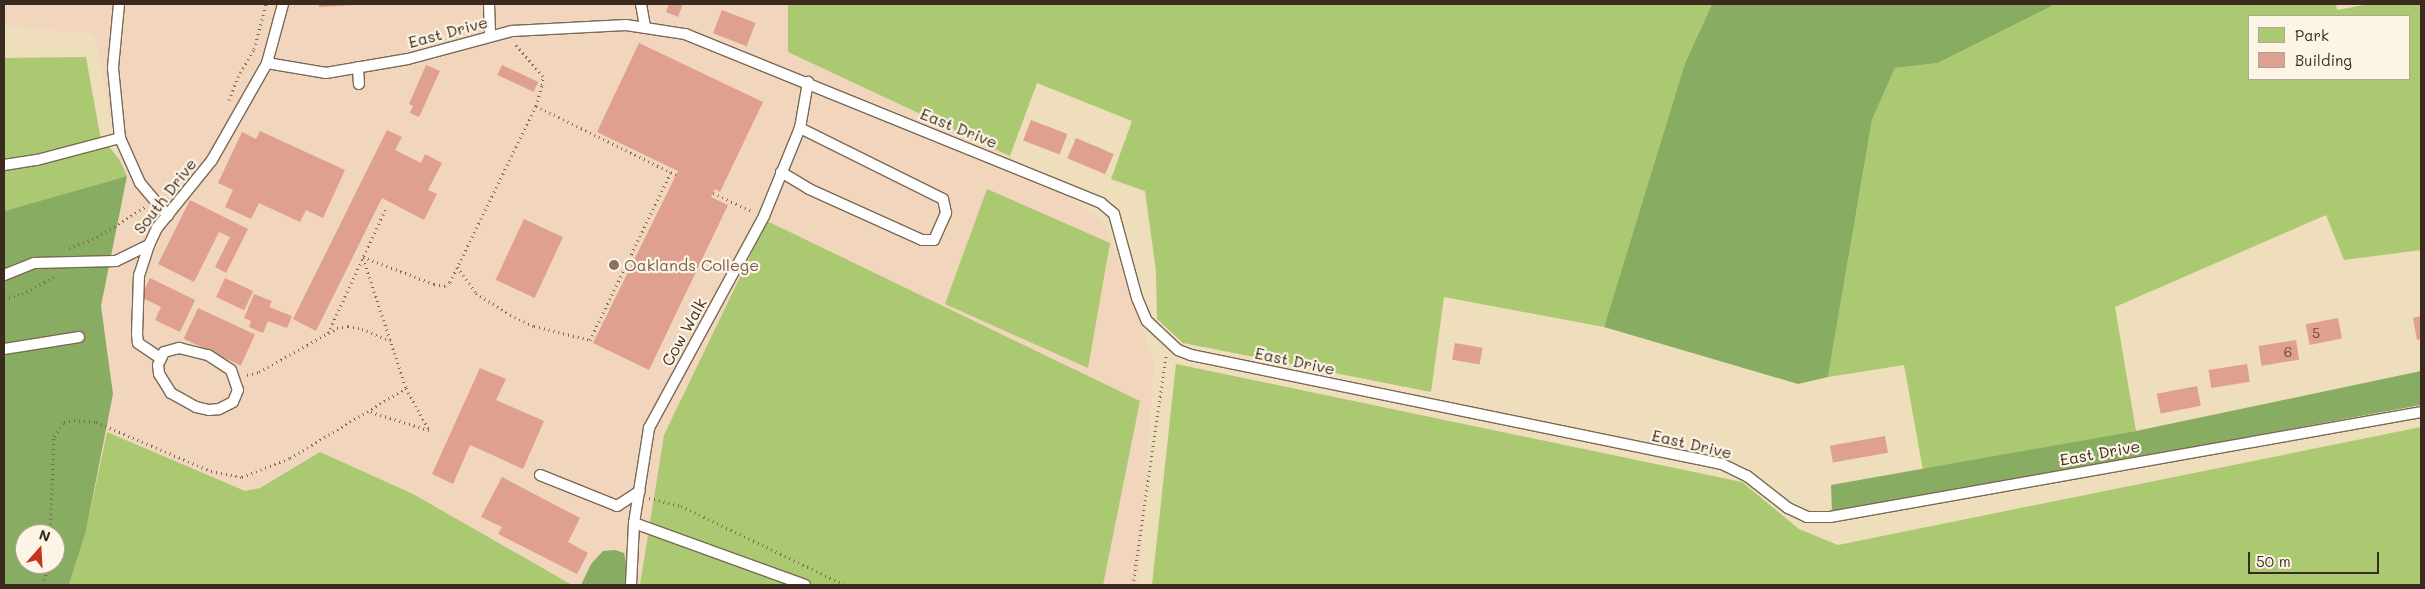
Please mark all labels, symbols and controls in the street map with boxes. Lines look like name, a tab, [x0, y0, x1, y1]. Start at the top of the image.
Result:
street label: East Drive	[406, 12, 490, 52]
legend	[2248, 15, 2410, 80]
text: Park	[2295, 25, 2329, 45]
text: Building	[2295, 50, 2352, 70]
street label: East Drive	[918, 104, 1000, 152]
street label: South Drive	[130, 154, 200, 238]
place label: Oaklands College	[624, 255, 759, 275]
marker: Oaklands College	[608, 259, 620, 271]
street label: Cow Walk	[657, 295, 711, 369]
house number: 5	[2312, 325, 2320, 341]
street label: East Drive	[1253, 343, 1337, 379]
house number: 6	[2284, 344, 2292, 360]
street label: East Drive	[1650, 425, 1734, 463]
street label: East Drive	[2058, 436, 2142, 470]
north arrow	[15, 524, 65, 574]
text: N	[37, 525, 53, 546]
scale bar	[2250, 542, 2381, 574]
text: 50 m	[2256, 551, 2291, 571]

